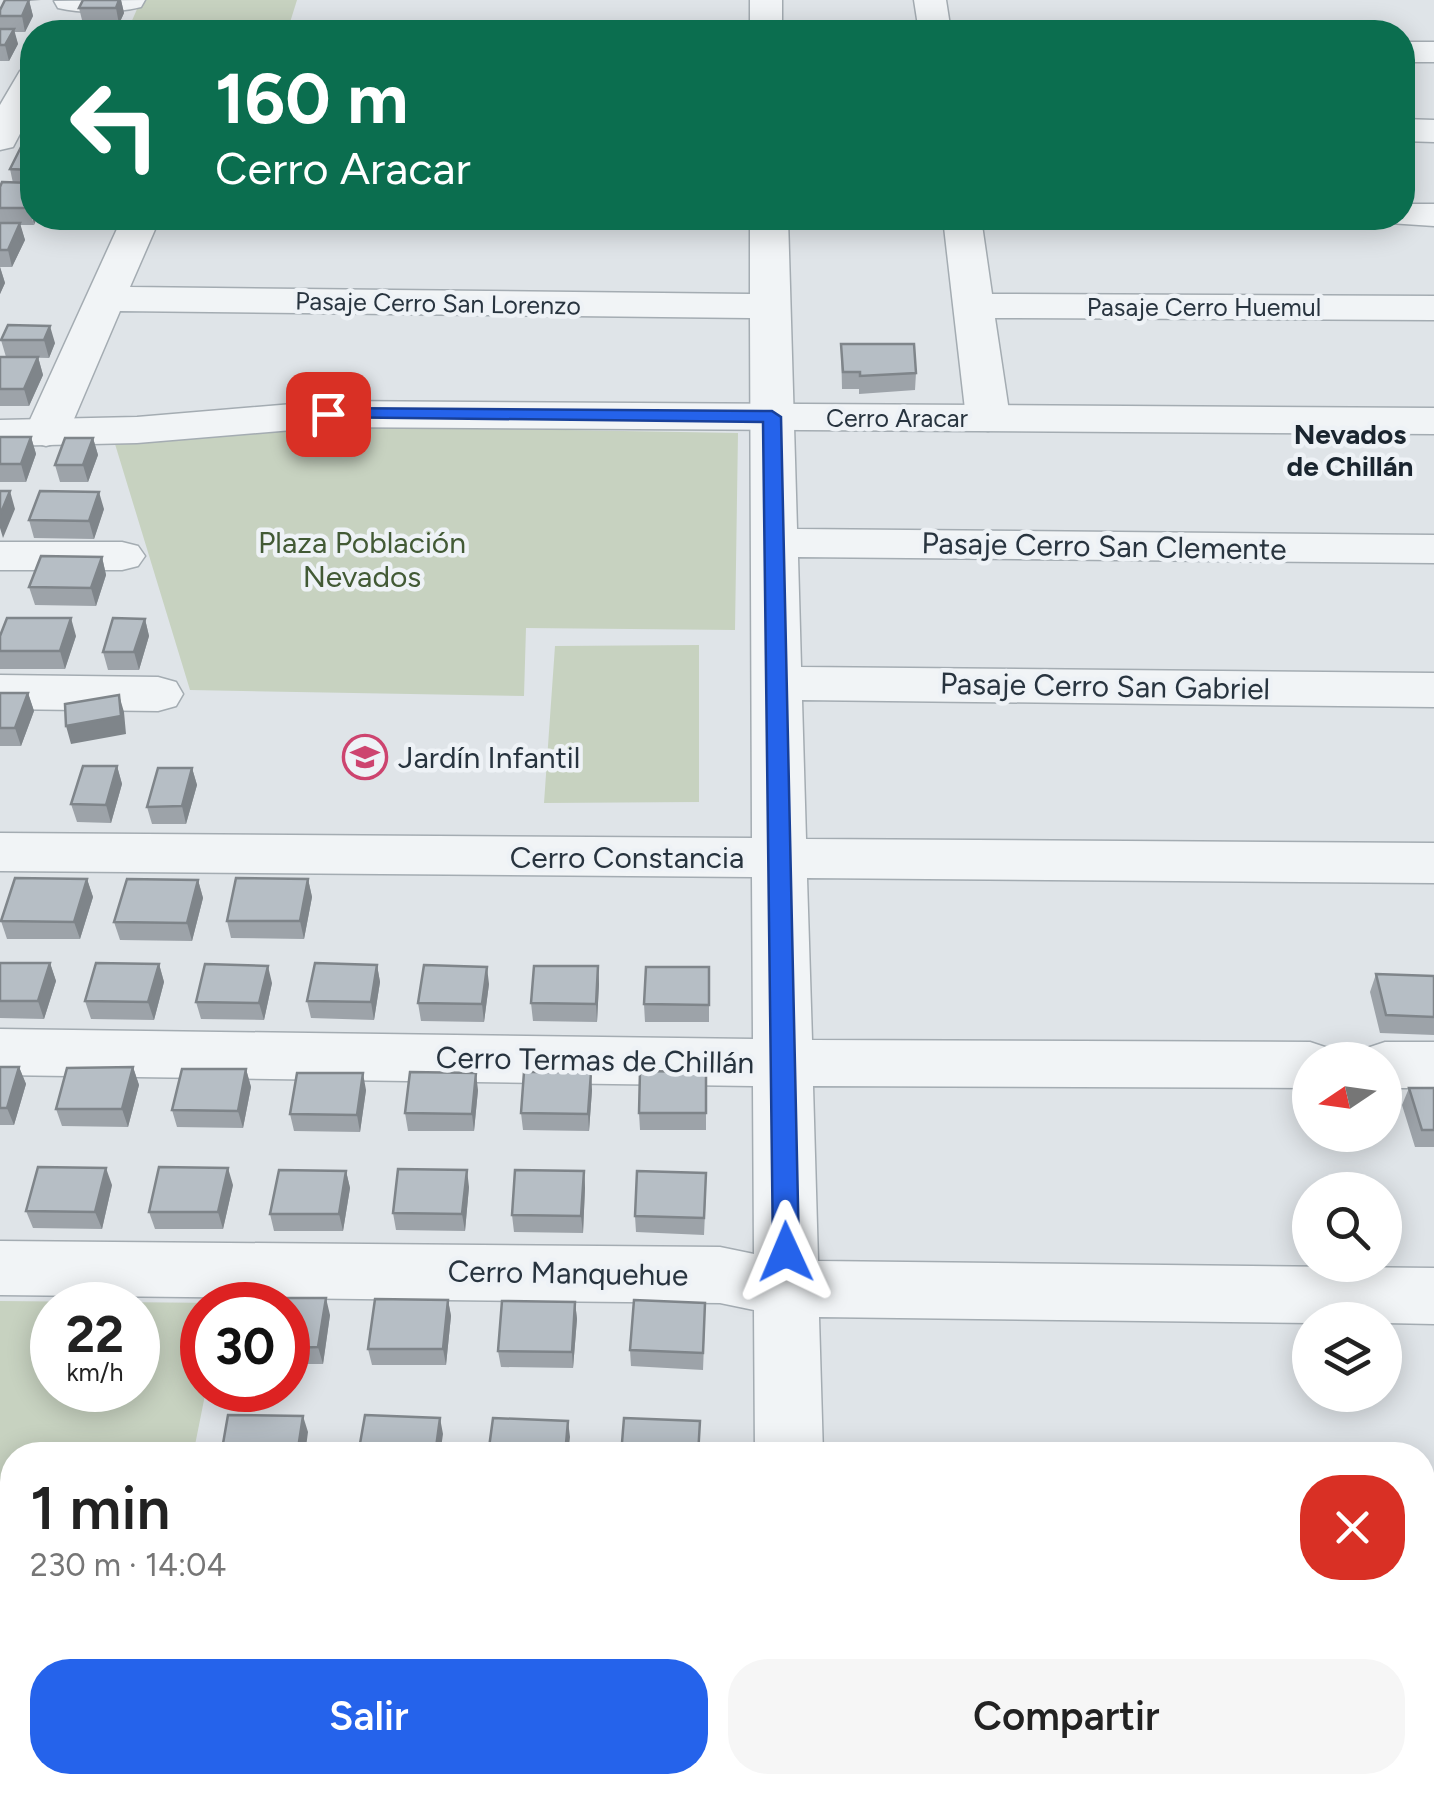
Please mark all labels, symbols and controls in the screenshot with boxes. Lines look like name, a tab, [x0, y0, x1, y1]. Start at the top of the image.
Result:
text: 160 m	[215, 56, 408, 141]
icon: left	[50, 60, 180, 190]
text: Cerro Aracar	[215, 141, 471, 195]
street label: Pasaje Cerro San Lorenzo	[295, 286, 581, 320]
street label: Pasaje Cerro Huemul	[1087, 292, 1321, 322]
pin	[286, 372, 371, 457]
icon: arrive	[301, 387, 356, 442]
street label: Cerro Aracar	[826, 403, 969, 433]
district label: Nevados de Chillán	[1287, 417, 1413, 483]
park label: Plaza Población Nevados	[258, 524, 466, 595]
street label: Pasaje Cerro San Clemente	[921, 524, 1287, 568]
street label: Pasaje Cerro San Gabriel	[940, 665, 1270, 707]
school or university icon: Jardín Infantil	[342, 734, 388, 780]
place label: Jardín Infantil	[398, 739, 580, 776]
street label: Cerro Constancia	[510, 839, 744, 876]
street label: Cerro Termas de Chillán	[435, 1039, 755, 1081]
north arrow	[1292, 1042, 1402, 1152]
map controls	[1292, 1042, 1402, 1412]
button: search	[1292, 1172, 1402, 1282]
position arrow	[734, 1200, 838, 1304]
street label: Cerro Manquehue	[447, 1252, 689, 1294]
speed limit sign: 30	[180, 1282, 310, 1412]
button: layers	[1292, 1302, 1402, 1412]
text: 22	[66, 1304, 124, 1365]
text: km/h	[66, 1357, 124, 1387]
text: 1 min	[30, 1472, 170, 1544]
button: close	[1300, 1475, 1405, 1580]
text: 230 m · 14:04	[30, 1546, 226, 1584]
button: Salir	[30, 1659, 708, 1774]
button: Compartir	[728, 1659, 1405, 1774]

